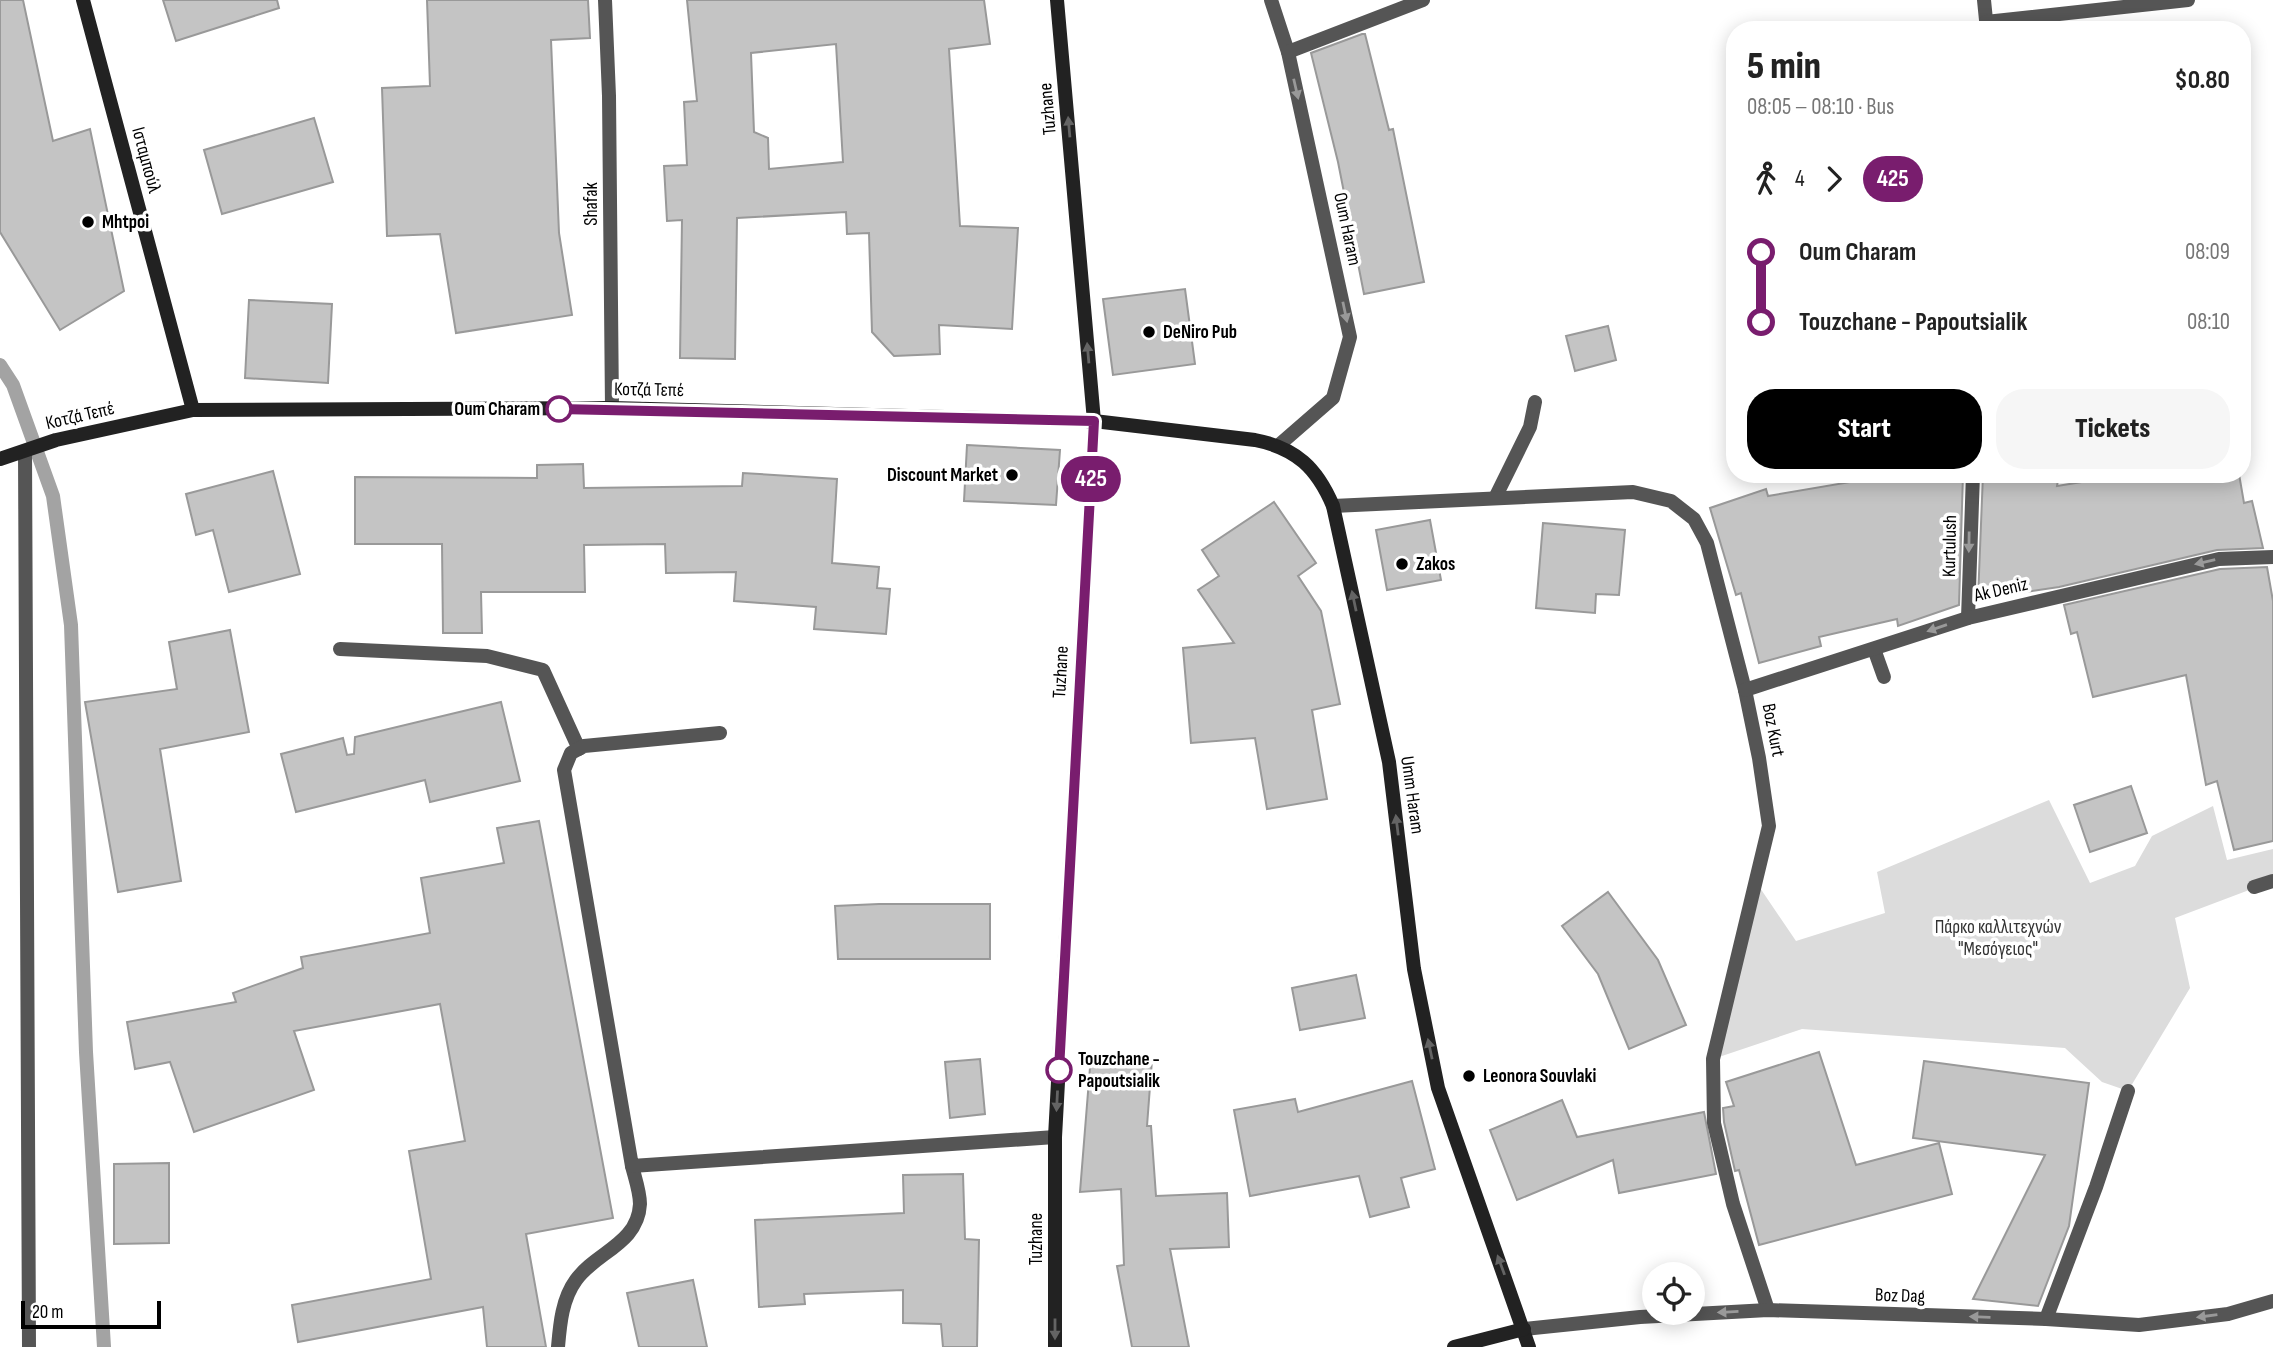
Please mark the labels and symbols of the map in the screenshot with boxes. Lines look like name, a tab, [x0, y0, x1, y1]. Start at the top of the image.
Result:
one-way arrow	[1291, 78, 1302, 100]
street label: Tuzhane	[1034, 82, 1062, 136]
one-way arrow	[1063, 116, 1074, 138]
street label: Ισταμπούλ	[126, 125, 166, 196]
street label: Shafak	[580, 182, 603, 226]
street label: Oum Haram	[1328, 190, 1366, 268]
place label: Mhtpoi	[102, 211, 149, 234]
marker: Mhtpoi	[80, 214, 96, 230]
one-way arrow	[1339, 301, 1350, 323]
place label: DeNiro Pub	[1163, 321, 1237, 344]
marker: DeNiro Pub	[1141, 324, 1157, 340]
one-way arrow	[1082, 342, 1093, 364]
street label: Κοτζά Τεπέ	[614, 378, 684, 402]
marker: Oum Charam	[546, 396, 572, 422]
street label: Κοτζά Τεπέ	[43, 397, 117, 435]
place label: Oum Charam	[454, 398, 540, 421]
line badge: 425	[1051, 456, 1131, 502]
place label: Discount Market	[887, 464, 998, 487]
marker: Discount Market	[1004, 467, 1020, 483]
street label: Kurtulush	[1938, 515, 1962, 577]
one-way arrow	[1963, 531, 1975, 553]
place label: Zakos	[1416, 553, 1455, 576]
marker: Zakos	[1394, 556, 1410, 572]
one-way arrow	[2194, 557, 2216, 568]
street label: Ak Deniz	[1971, 573, 2030, 608]
one-way arrow	[1348, 590, 1359, 612]
one-way arrow	[1926, 623, 1947, 634]
street label: Tuzhane	[1048, 645, 1074, 699]
street label: Boz Kurt	[1757, 701, 1789, 759]
street label: Umm Haram	[1395, 755, 1429, 835]
one-way arrow	[1391, 813, 1402, 835]
park label: Πάρκο καλλιτεχνών "Μεσόγειος"	[1935, 916, 2062, 961]
one-way arrow	[1425, 1038, 1436, 1060]
place label: Touzchane - Papoutsialik	[1078, 1048, 1160, 1093]
marker: Touzchane - Papoutsialik	[1046, 1057, 1072, 1083]
place label: Leonora Souvlaki	[1483, 1065, 1597, 1088]
marker: Leonora Souvlaki	[1461, 1068, 1477, 1084]
one-way arrow	[1051, 1090, 1062, 1112]
street label: Tuzhane	[1025, 1213, 1048, 1265]
one-way arrow	[1495, 1255, 1506, 1276]
street label: Boz Dag	[1875, 1284, 1926, 1308]
scale bar	[21, 1298, 161, 1330]
one-way arrow	[1717, 1307, 1739, 1318]
one-way arrow	[2196, 1311, 2218, 1322]
one-way arrow	[1969, 1312, 1991, 1323]
one-way arrow	[1049, 1318, 1061, 1340]

